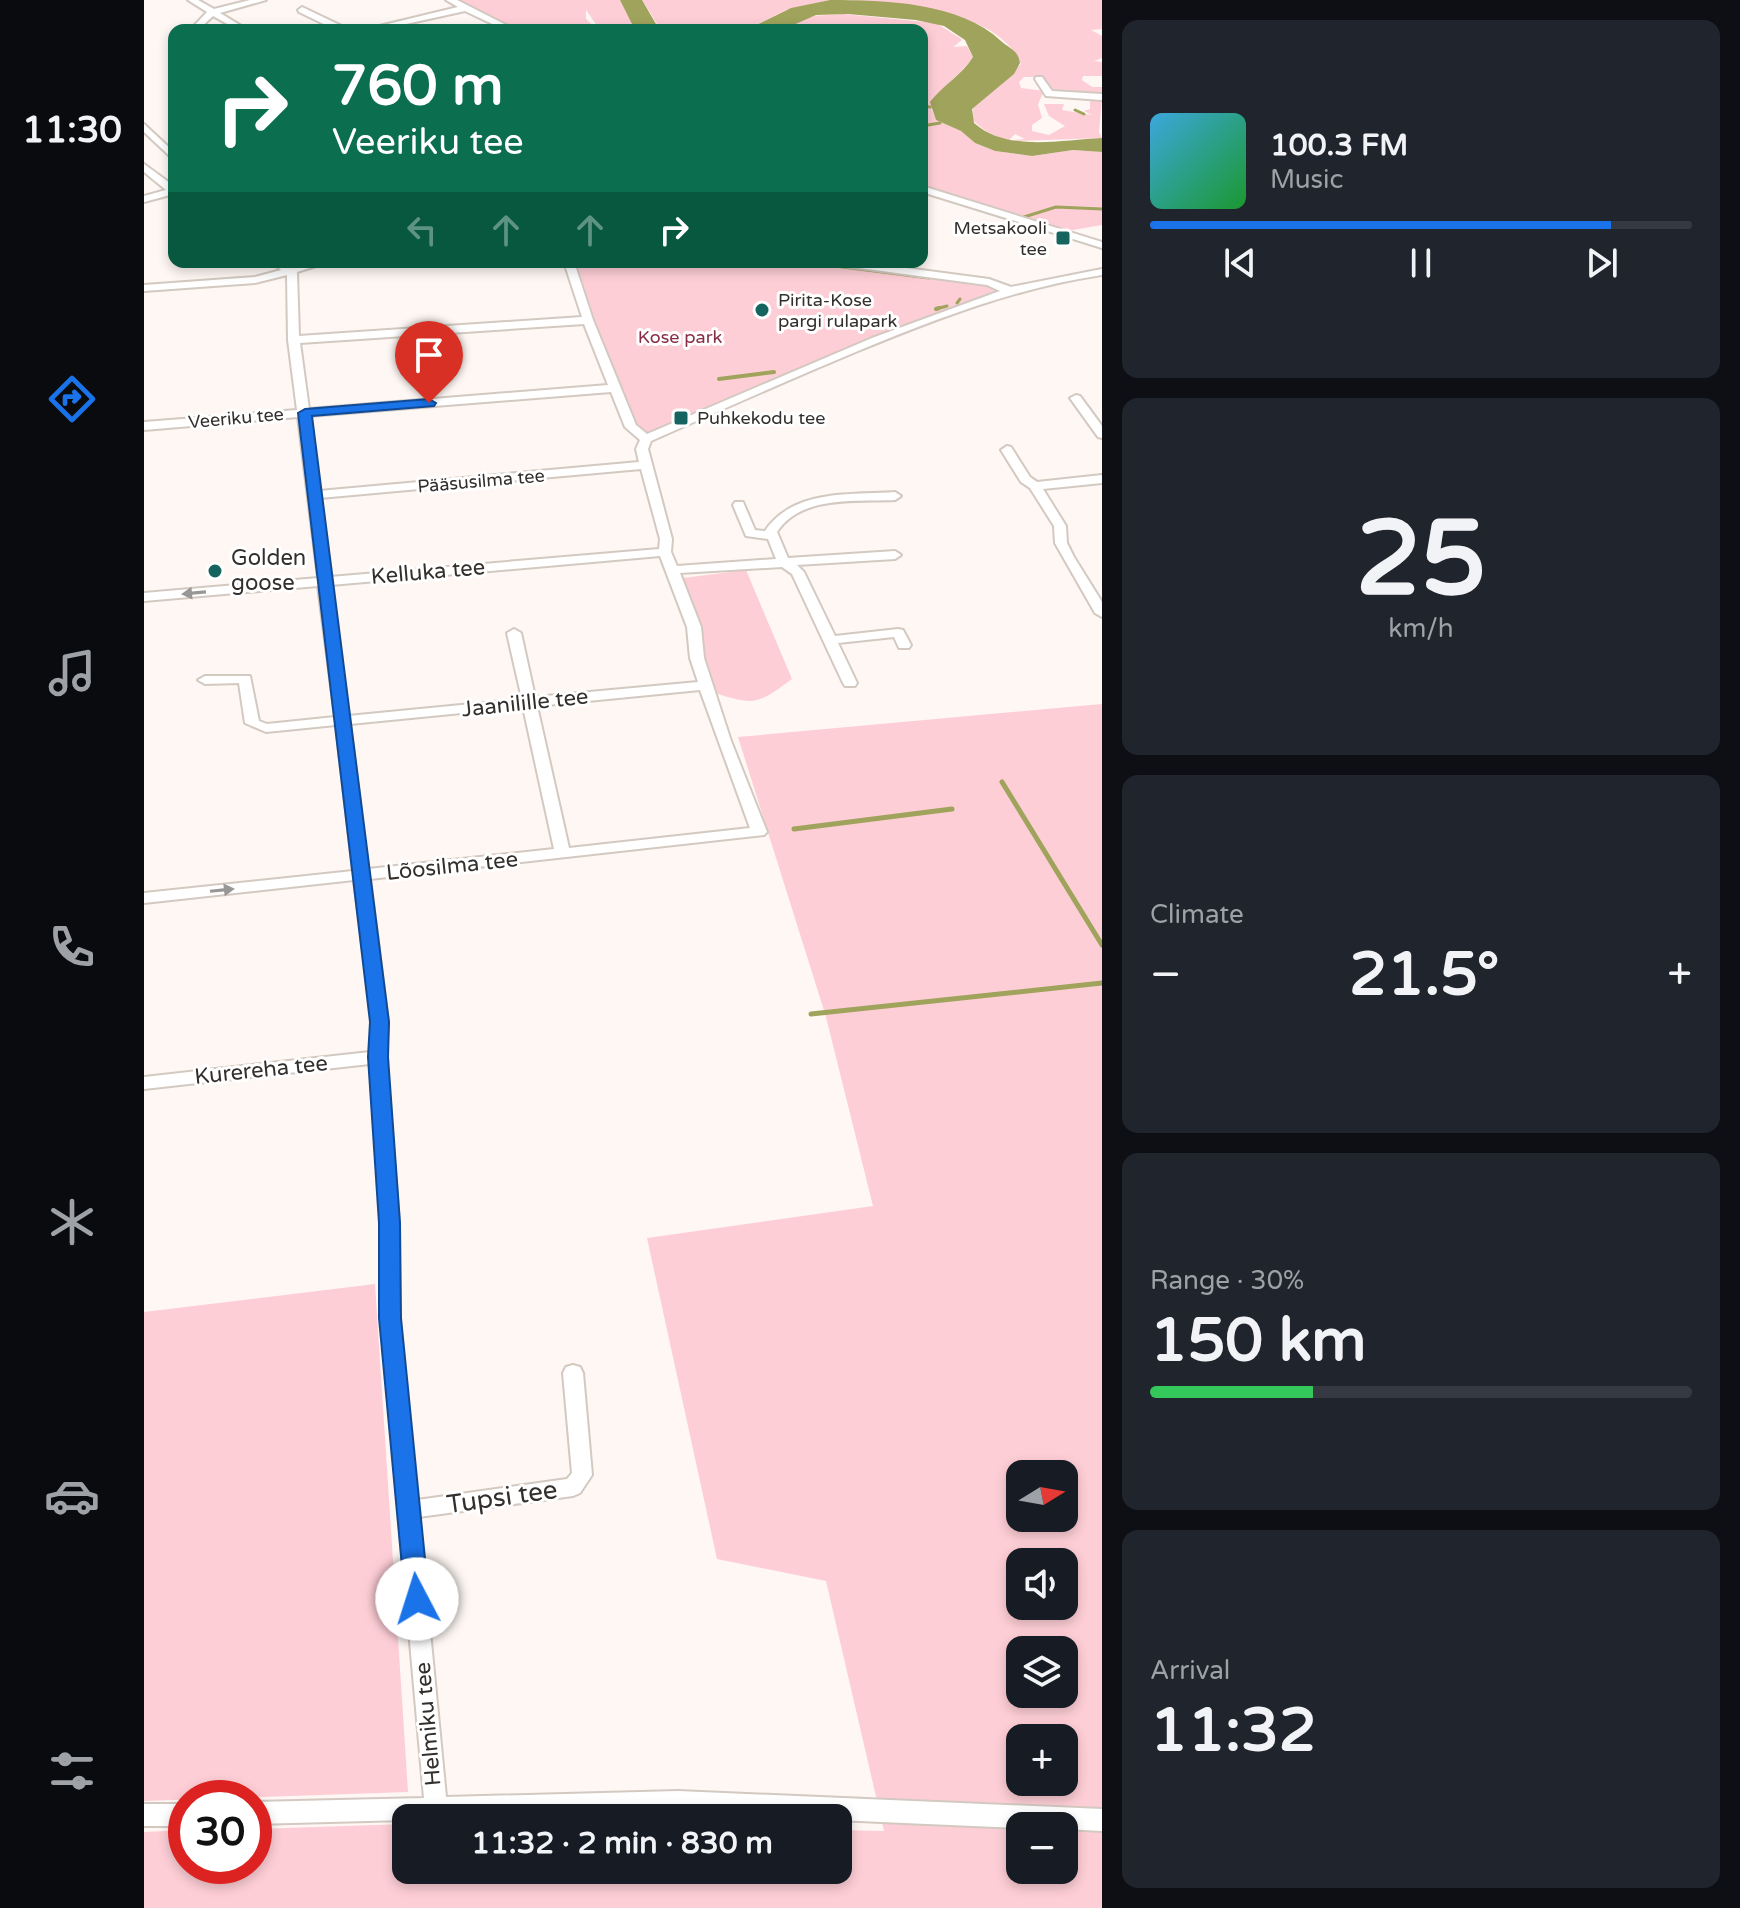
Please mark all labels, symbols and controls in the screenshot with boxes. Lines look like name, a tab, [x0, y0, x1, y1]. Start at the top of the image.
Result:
text: 760 m	[332, 53, 503, 120]
icon: right	[200, 56, 304, 160]
text: 11:30	[22, 109, 122, 152]
text: Veeriku tee	[332, 121, 524, 164]
text: 100.3 FM	[1270, 127, 1408, 164]
text: Music	[1270, 164, 1343, 195]
icon: left	[400, 208, 444, 252]
icon: ahead	[484, 208, 528, 252]
icon: ahead	[568, 208, 612, 252]
icon: right	[652, 208, 696, 252]
place label: Metsakooli tee	[954, 217, 1047, 260]
marker: Metsakooli tee	[1054, 229, 1072, 247]
icon: previous	[1218, 241, 1262, 285]
icon: pause	[1399, 241, 1443, 285]
icon: next	[1580, 241, 1624, 285]
place label: Pirita-Kose pargi rulapark	[778, 289, 897, 332]
marker: Pirita-Kose pargi rulapark	[753, 301, 771, 319]
pin	[395, 321, 463, 403]
park label: Kose park	[638, 326, 723, 348]
icon: arrive	[407, 333, 451, 377]
icon: directions	[44, 371, 100, 427]
street label: Veeriku tee	[187, 403, 285, 433]
place label: Puhkekodu tee	[697, 407, 825, 429]
marker: Puhkekodu tee	[672, 409, 690, 427]
street label: Pääsusilma tee	[417, 464, 545, 498]
text: 25	[1356, 498, 1486, 623]
place label: Golden goose	[231, 545, 306, 596]
street label: Kelluka tee	[370, 554, 486, 590]
marker: Golden goose	[206, 562, 224, 580]
one-way arrow	[181, 587, 206, 600]
text: km/h	[1388, 613, 1454, 644]
icon: music	[44, 645, 100, 701]
street label: Jaanilille tee	[460, 683, 590, 723]
street label: Lõosilma tee	[385, 846, 519, 886]
one-way arrow	[209, 884, 234, 897]
text: Climate	[1150, 899, 1244, 930]
icon: phone	[44, 919, 100, 975]
text: 21.5°	[1349, 939, 1499, 1011]
text: −	[1150, 949, 1181, 1002]
text: +	[1667, 949, 1692, 1002]
street label: Kurereha tee	[193, 1050, 329, 1090]
icon: climate	[44, 1194, 100, 1250]
text: Range · 30%	[1150, 1265, 1304, 1296]
text: 150 km	[1150, 1305, 1366, 1377]
north arrow	[1006, 1460, 1078, 1532]
map controls	[1006, 1460, 1078, 1884]
icon: car	[44, 1468, 100, 1524]
street label: Tupsi tee	[445, 1474, 559, 1520]
button: sound	[1006, 1548, 1078, 1620]
position arrow	[375, 1557, 459, 1641]
button: layers	[1006, 1636, 1078, 1708]
text: Arrival	[1150, 1655, 1230, 1686]
street label: Helmiku tee	[410, 1661, 446, 1787]
text: 11:32	[1150, 1695, 1316, 1767]
button: +	[1006, 1724, 1078, 1796]
icon: filters	[44, 1743, 100, 1799]
speed limit sign: 30	[168, 1780, 272, 1884]
button: −	[1006, 1812, 1078, 1884]
text: 11:32 · 2 min · 830 m	[471, 1825, 773, 1862]

